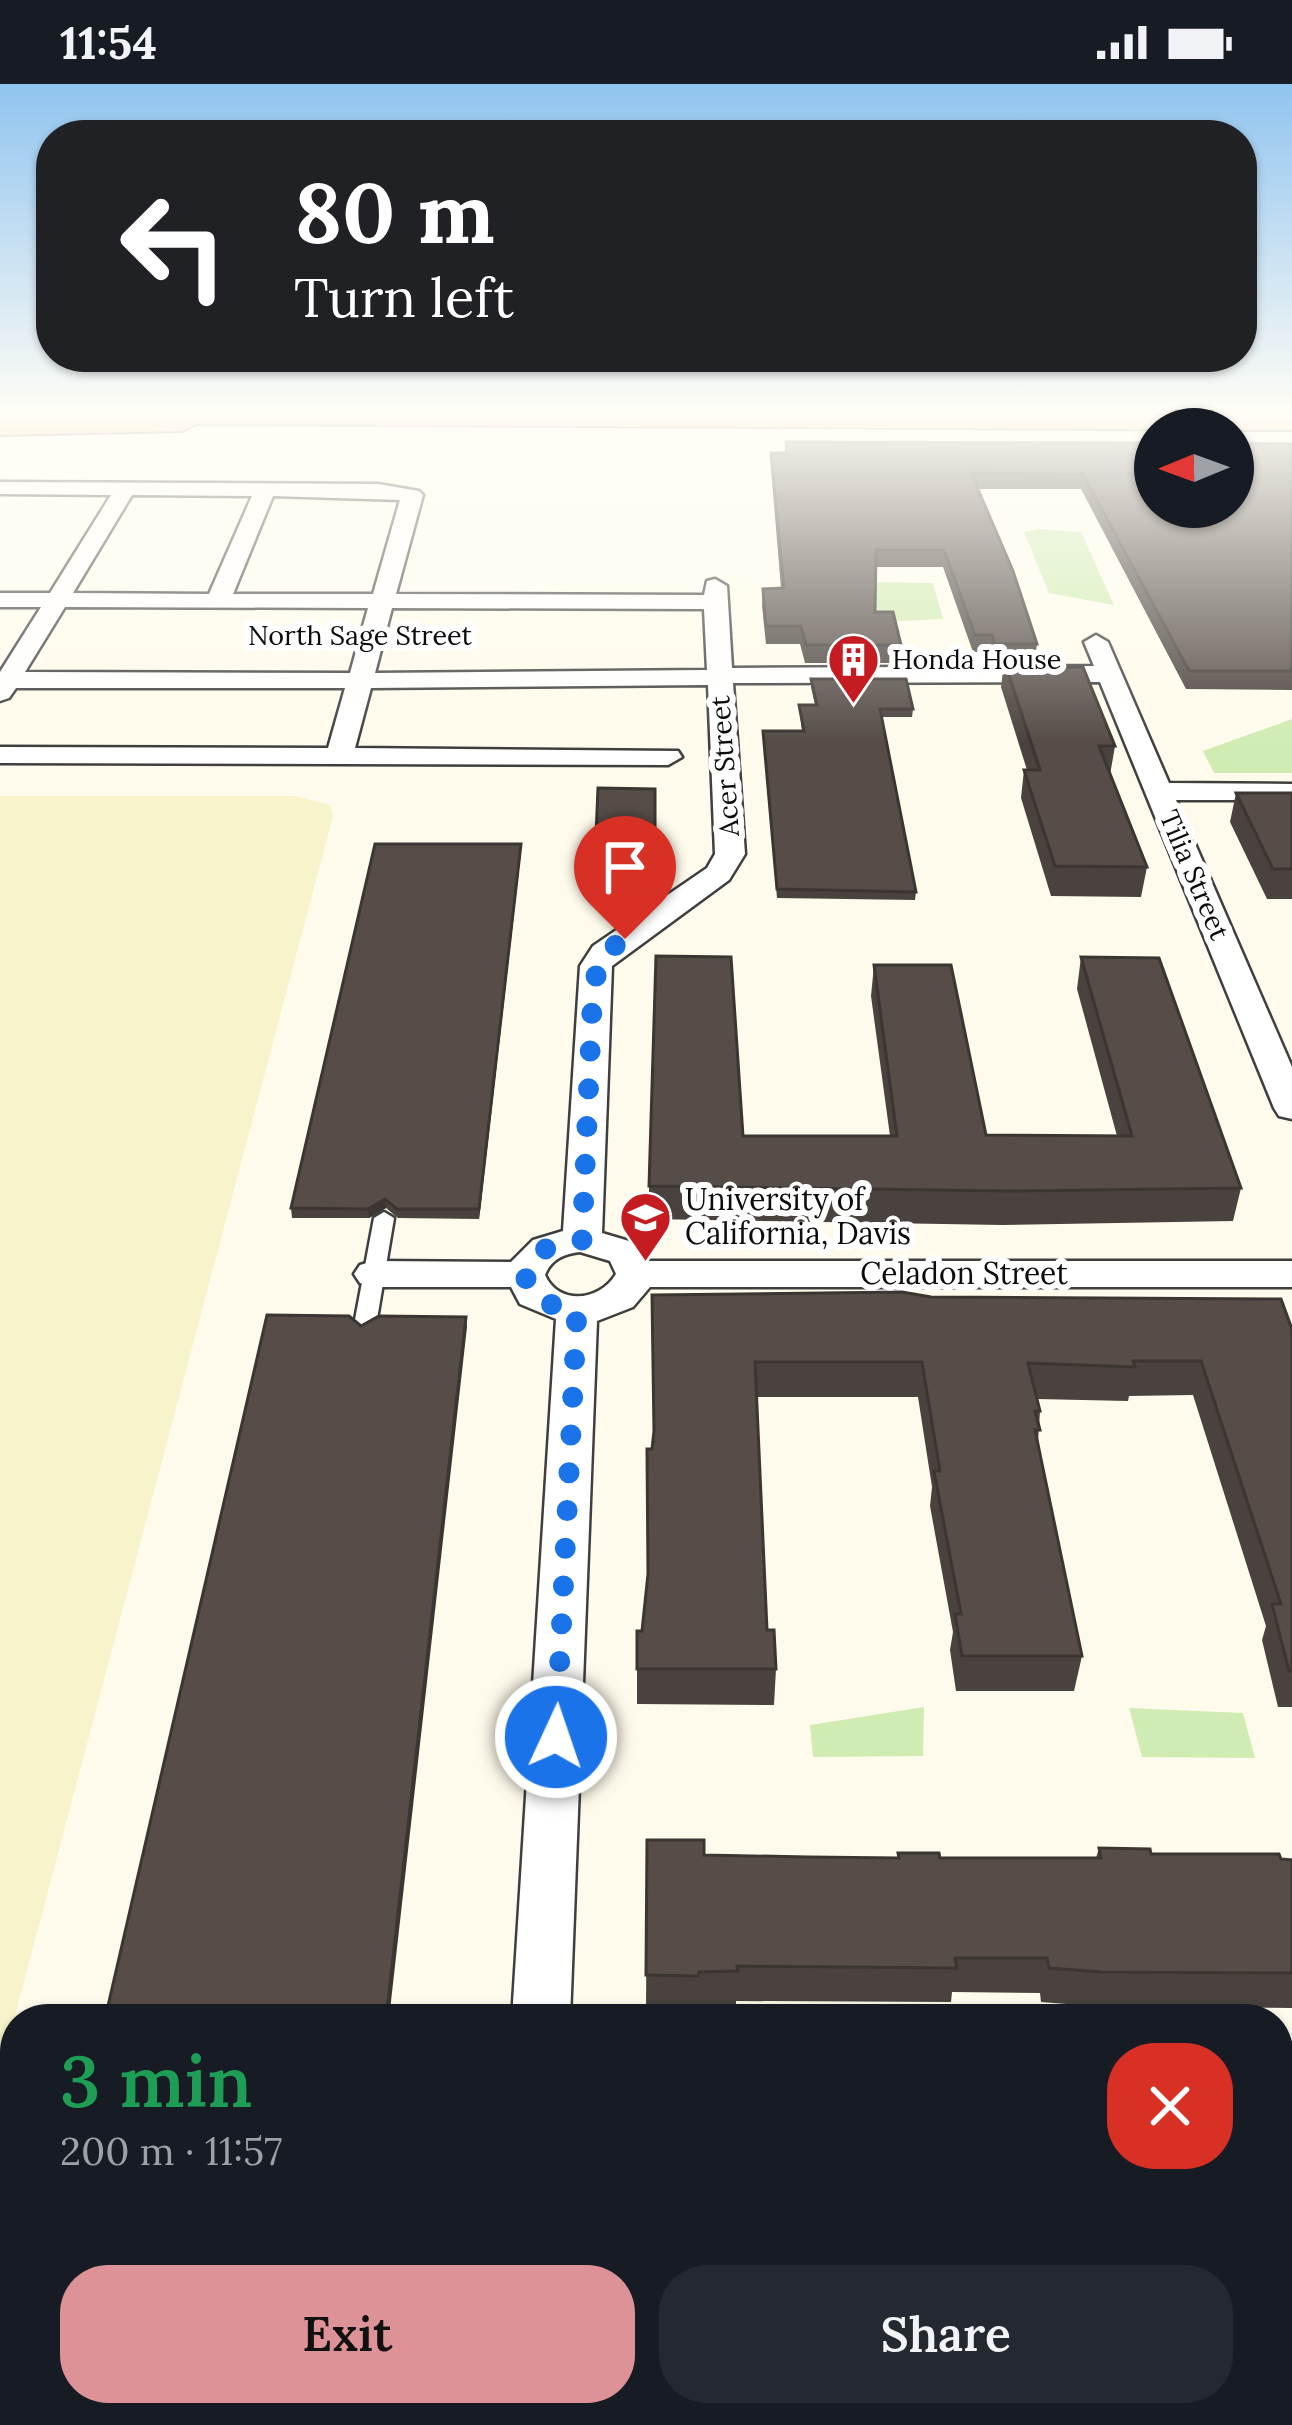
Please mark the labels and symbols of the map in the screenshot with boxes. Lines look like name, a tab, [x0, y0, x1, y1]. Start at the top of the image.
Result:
north arrow	[1134, 408, 1254, 528]
street label: North Sage Street	[248, 618, 473, 652]
building icon: Honda House	[825, 632, 881, 706]
place label: Honda House	[892, 642, 1061, 676]
street label: Acer Street	[702, 694, 746, 839]
street label: Tilia Street	[1152, 805, 1238, 945]
pin	[574, 816, 676, 939]
place label: University of California, Davis	[685, 1180, 911, 1252]
school or university icon: University of California, Davis	[618, 1189, 674, 1263]
street label: Celadon Street	[860, 1254, 1068, 1292]
position arrow	[493, 1674, 619, 1800]

